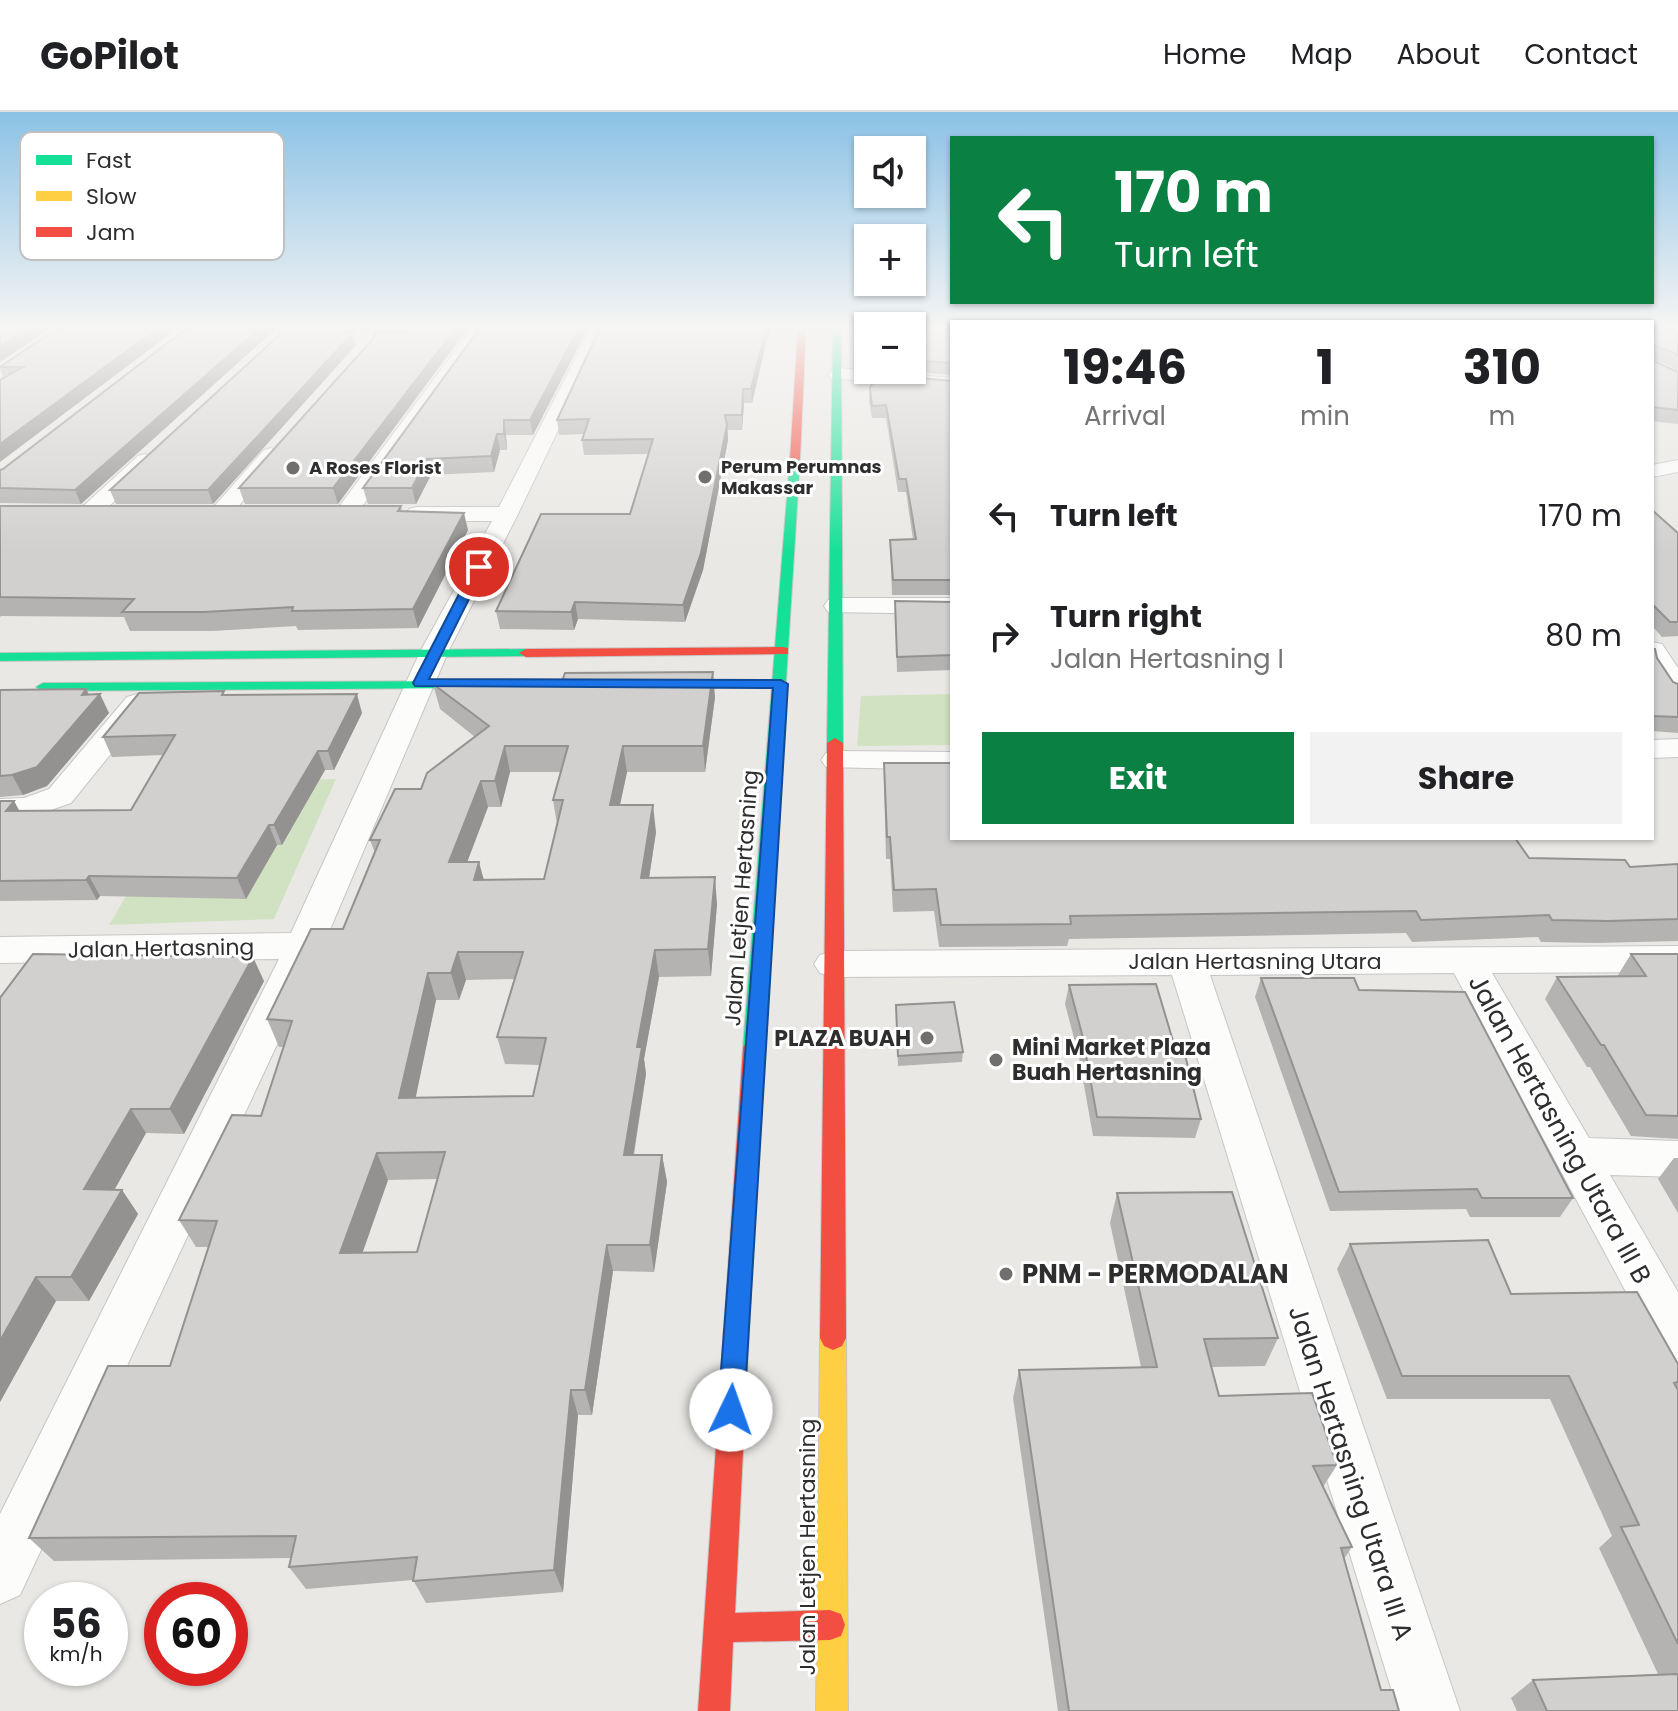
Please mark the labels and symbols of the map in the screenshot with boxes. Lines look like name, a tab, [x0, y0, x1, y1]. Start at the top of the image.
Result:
legend	[20, 132, 284, 260]
text: Fast	[86, 145, 131, 176]
text: Slow	[86, 181, 136, 212]
text: Jam	[86, 217, 135, 248]
place label: Perum Perumnas Makassar	[721, 454, 882, 500]
place label: A Roses Florist	[309, 455, 441, 480]
marker: A Roses Florist	[284, 459, 302, 477]
marker: Perum Perumnas Makassar	[696, 468, 714, 486]
pin	[445, 533, 513, 601]
street label: Jalan Letjen Hertasning	[717, 769, 766, 1027]
street label: Jalan Hertasning	[67, 931, 255, 966]
street label: Jalan Hertasning Utara	[1128, 946, 1382, 977]
street label: Jalan Hertasning Utara III B	[1460, 968, 1660, 1290]
place label: PLAZA BUAH	[774, 1023, 911, 1054]
marker: PLAZA BUAH	[918, 1029, 936, 1047]
place label: Mini Market Plaza Buah Hertasning	[1012, 1032, 1211, 1088]
marker: Mini Market Plaza Buah Hertasning	[987, 1051, 1005, 1069]
place label: PNM - PERMODALAN	[1022, 1256, 1288, 1292]
marker: PNM - PERMODALAN	[997, 1265, 1015, 1283]
street label: Jalan Hertasning Utara III A	[1280, 1301, 1422, 1645]
position arrow	[689, 1368, 773, 1452]
street label: Jalan Letjen Hertasning	[792, 1419, 823, 1675]
speed limit sign: 60	[144, 1582, 248, 1686]

